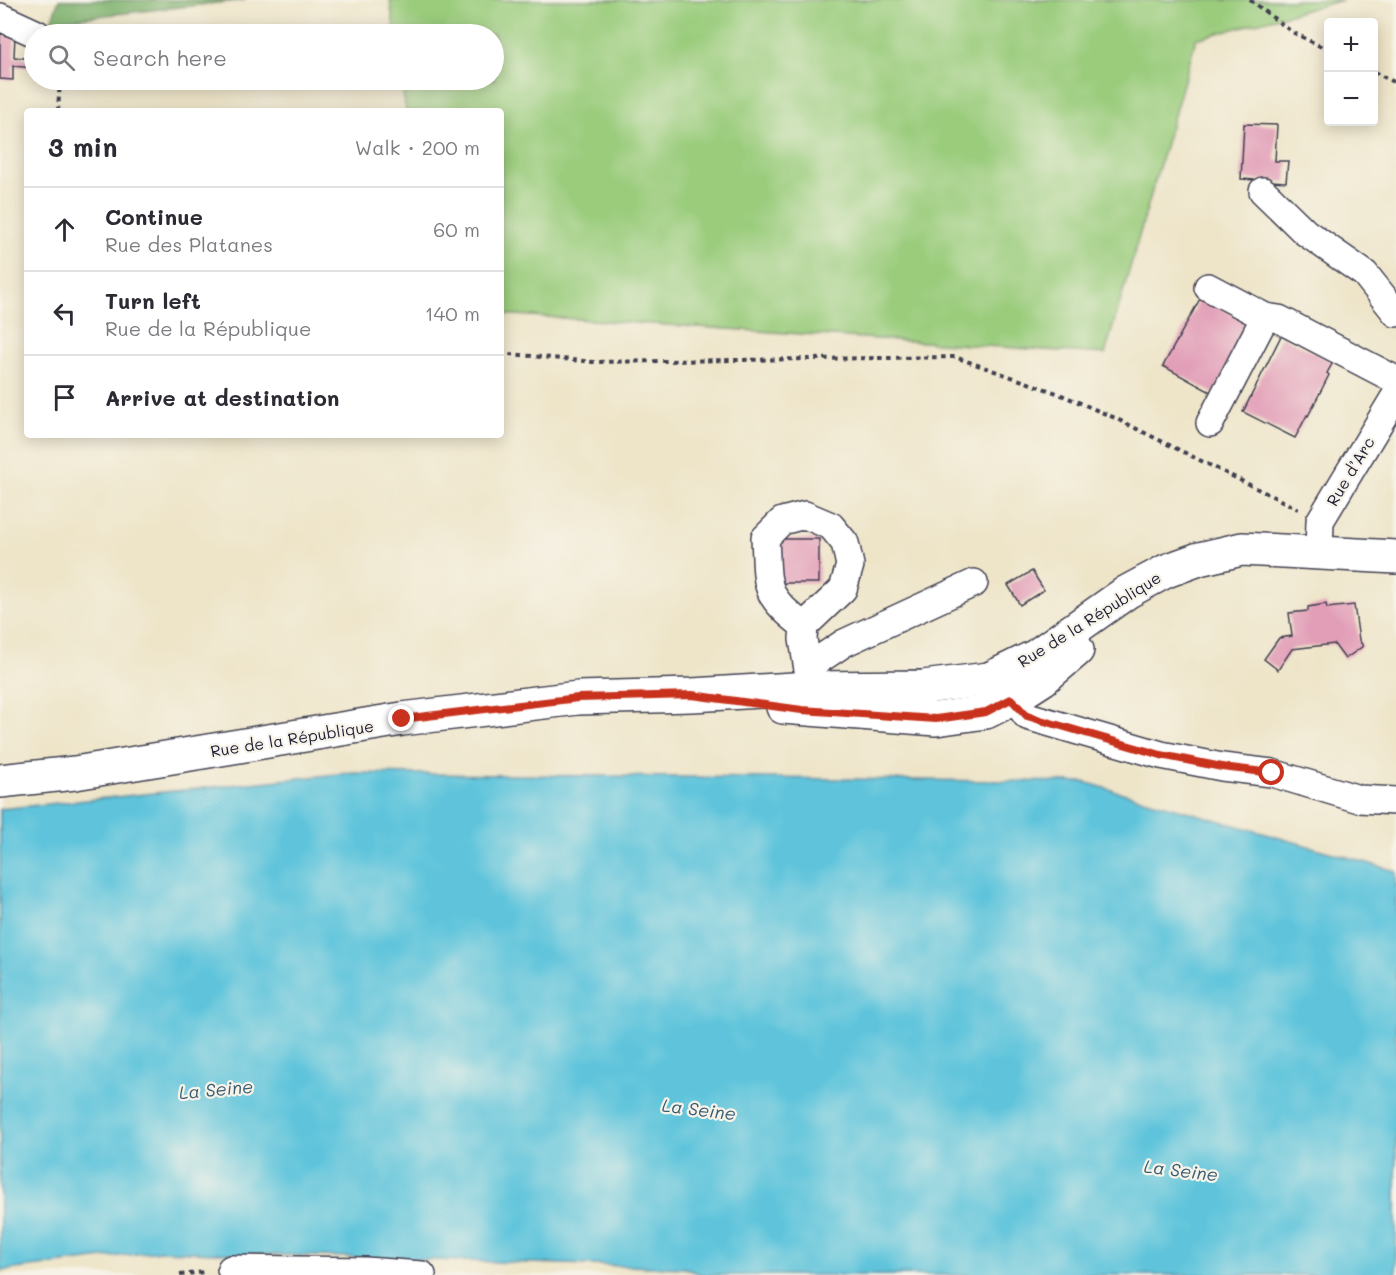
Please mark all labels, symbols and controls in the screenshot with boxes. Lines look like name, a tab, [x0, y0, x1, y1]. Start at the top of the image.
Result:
map controls	[1324, 18, 1378, 126]
button: +	[1324, 18, 1378, 72]
search box	[24, 24, 504, 90]
icon: search	[45, 41, 78, 74]
text: Search here	[93, 43, 227, 72]
button: −	[1324, 72, 1378, 126]
text: 3 min	[48, 130, 117, 164]
text: Walk · 200 m	[355, 134, 480, 160]
text: Continue	[105, 202, 203, 231]
icon: ahead	[48, 213, 81, 246]
text: 60 m	[433, 216, 480, 242]
text: Rue des Platanes	[105, 231, 273, 257]
text: Turn left	[105, 286, 201, 315]
icon: left	[48, 297, 81, 330]
text: 140 m	[425, 300, 480, 326]
text: Rue de la République	[105, 315, 311, 341]
icon: arrive	[48, 381, 81, 414]
text: Arrive at destination	[105, 383, 340, 412]
street label: Rue d’Arc	[1321, 433, 1379, 509]
street label: Rue de la République	[1013, 566, 1165, 672]
route end	[388, 705, 414, 731]
street label: Rue de la République	[209, 715, 375, 761]
route start	[1258, 759, 1284, 785]
water label: La Seine	[178, 1074, 254, 1104]
water label: La Seine	[661, 1093, 737, 1125]
water label: La Seine	[1143, 1154, 1219, 1186]

